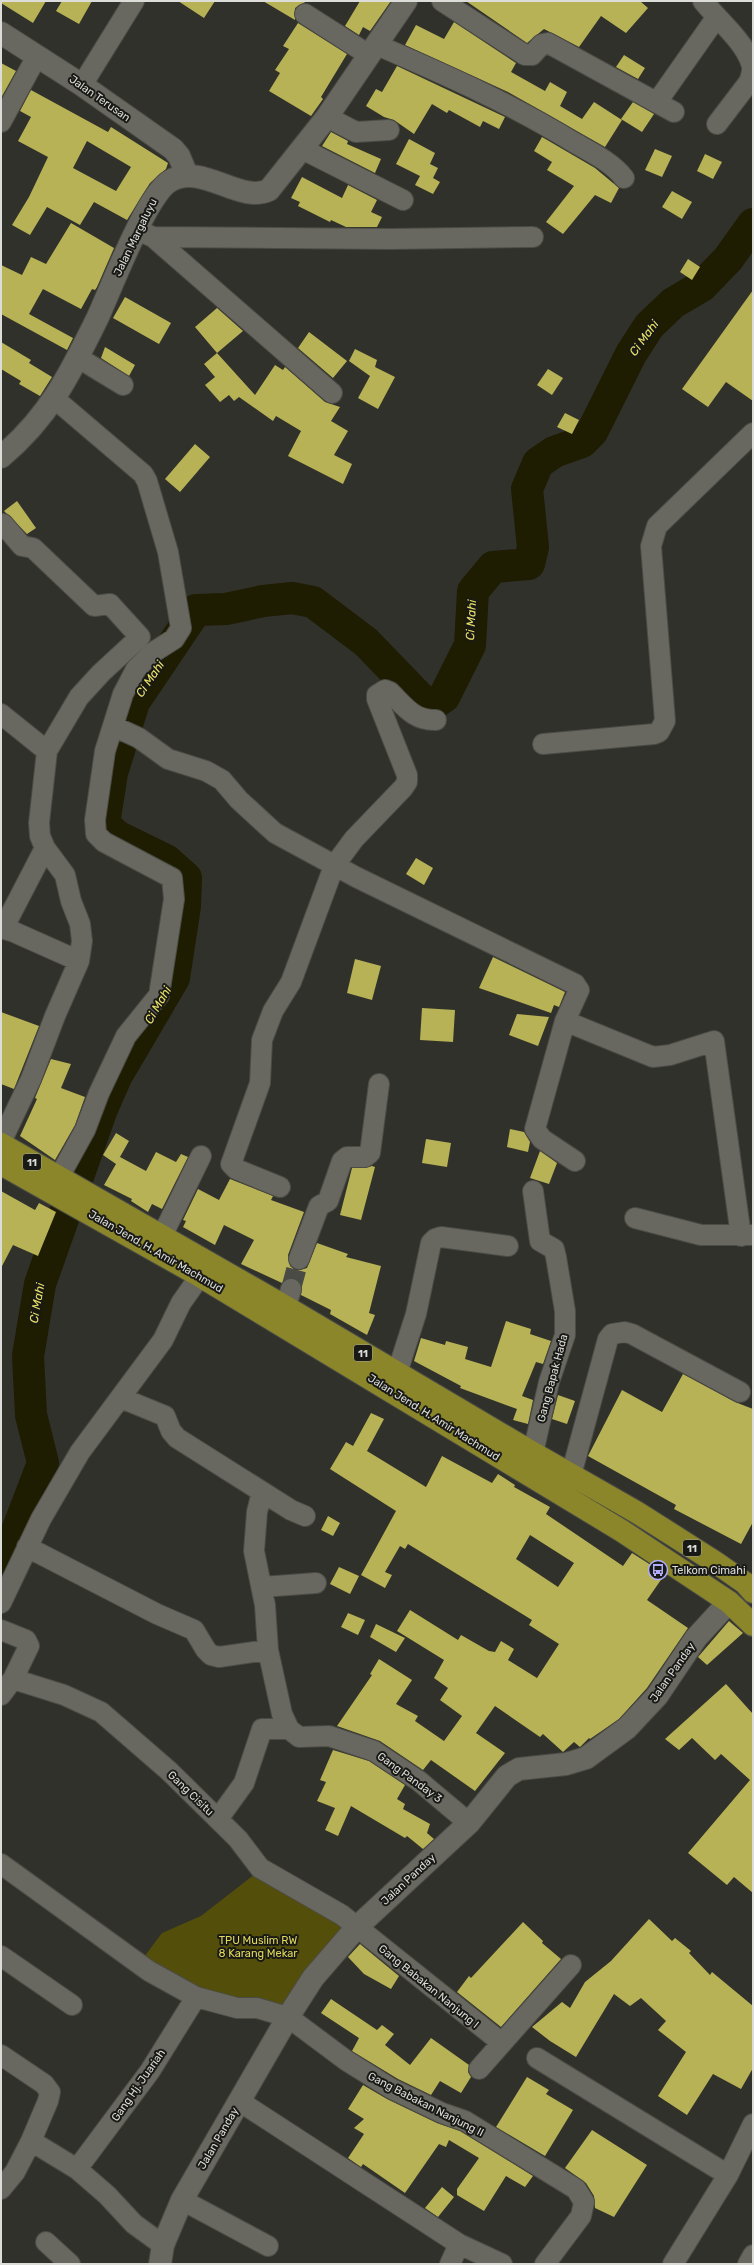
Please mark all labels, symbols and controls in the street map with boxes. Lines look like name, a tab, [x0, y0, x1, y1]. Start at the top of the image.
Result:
street label: Jalan Terusan	[67, 73, 133, 124]
street label: Jalan Margaluyu	[111, 196, 160, 278]
water label: Ci Mahi	[626, 317, 662, 359]
water label: Ci Mahi	[463, 598, 479, 641]
water label: Ci Mahi	[133, 657, 168, 700]
water label: Ci Mahi	[142, 983, 175, 1026]
road number: 11	[23, 1154, 41, 1170]
street label: Jalan Jend. H. Amir Machmud	[86, 1208, 225, 1295]
water label: Ci Mahi	[27, 1281, 48, 1324]
street label: Gang Bapak Hada	[535, 1333, 570, 1423]
road number: 11	[354, 1345, 372, 1361]
street label: Jalan Jend. H. Amir Machmud	[365, 1371, 502, 1463]
road number: 11	[683, 1540, 701, 1556]
bus stop icon: Telkom Cimahi	[647, 1559, 669, 1581]
place label: Telkom Cimahi	[672, 1564, 746, 1577]
street label: Jalan Panday	[647, 1640, 698, 1704]
street label: Gang Panday 3	[375, 1750, 445, 1805]
street label: Gang Cisitu	[165, 1768, 216, 1818]
street label: Jalan Panday	[379, 1851, 438, 1908]
park label: TPU Muslim RW 8 Karang Mekar	[218, 1934, 298, 1960]
street label: Gang Babakan Nanjung I	[376, 1942, 481, 2031]
street label: Gang Hj. Juariah	[109, 2047, 168, 2124]
street label: Gang Babakan Nanjung II	[366, 2070, 486, 2139]
street label: Jalan Panday	[195, 2105, 241, 2172]

